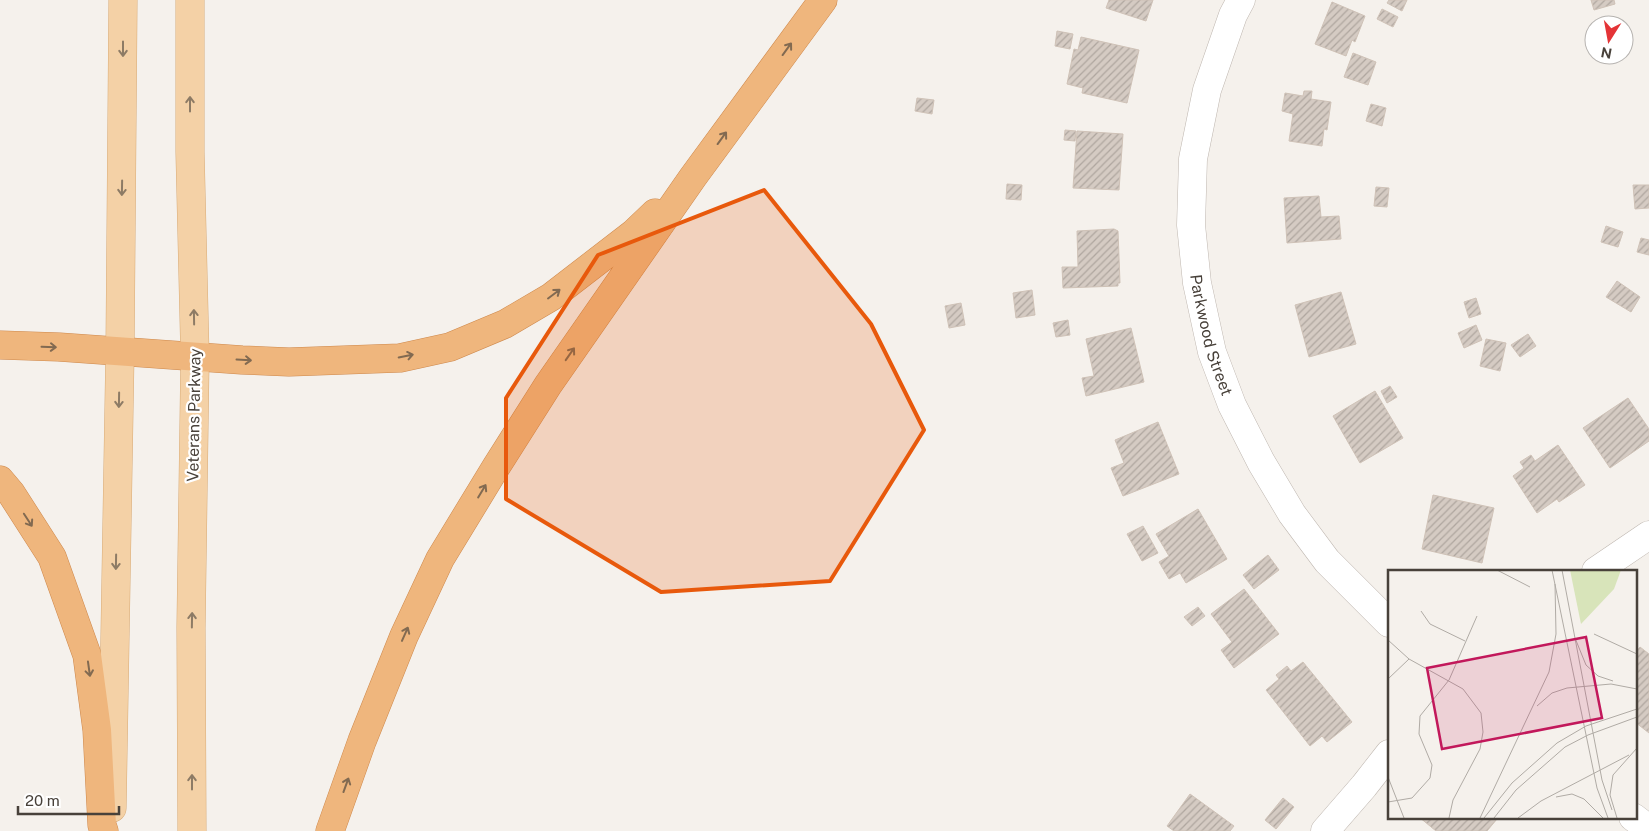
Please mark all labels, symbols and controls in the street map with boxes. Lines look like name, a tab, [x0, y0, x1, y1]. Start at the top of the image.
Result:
north arrow	[1584, 15, 1634, 65]
one-way arrow	[118, 40, 128, 56]
one-way arrow	[782, 42, 792, 56]
text: N	[1600, 44, 1613, 62]
one-way arrow	[185, 96, 195, 112]
one-way arrow	[716, 132, 727, 145]
one-way arrow	[117, 180, 127, 196]
street label: Parkwood Street	[1187, 273, 1237, 398]
one-way arrow	[547, 289, 561, 299]
one-way arrow	[189, 310, 199, 326]
one-way arrow	[40, 342, 56, 352]
one-way arrow	[565, 347, 575, 361]
street label: Veterans Parkway	[183, 348, 205, 482]
one-way arrow	[397, 351, 413, 361]
one-way arrow	[235, 355, 251, 365]
one-way arrow	[114, 392, 124, 408]
one-way arrow	[477, 484, 487, 498]
one-way arrow	[24, 512, 34, 526]
one-way arrow	[112, 554, 121, 570]
inset map	[1388, 570, 1636, 818]
one-way arrow	[187, 612, 196, 628]
one-way arrow	[401, 627, 411, 642]
one-way arrow	[84, 661, 94, 677]
one-way arrow	[187, 775, 197, 791]
one-way arrow	[342, 778, 351, 793]
scale bar	[18, 784, 119, 816]
text: 20 m	[25, 792, 60, 809]

